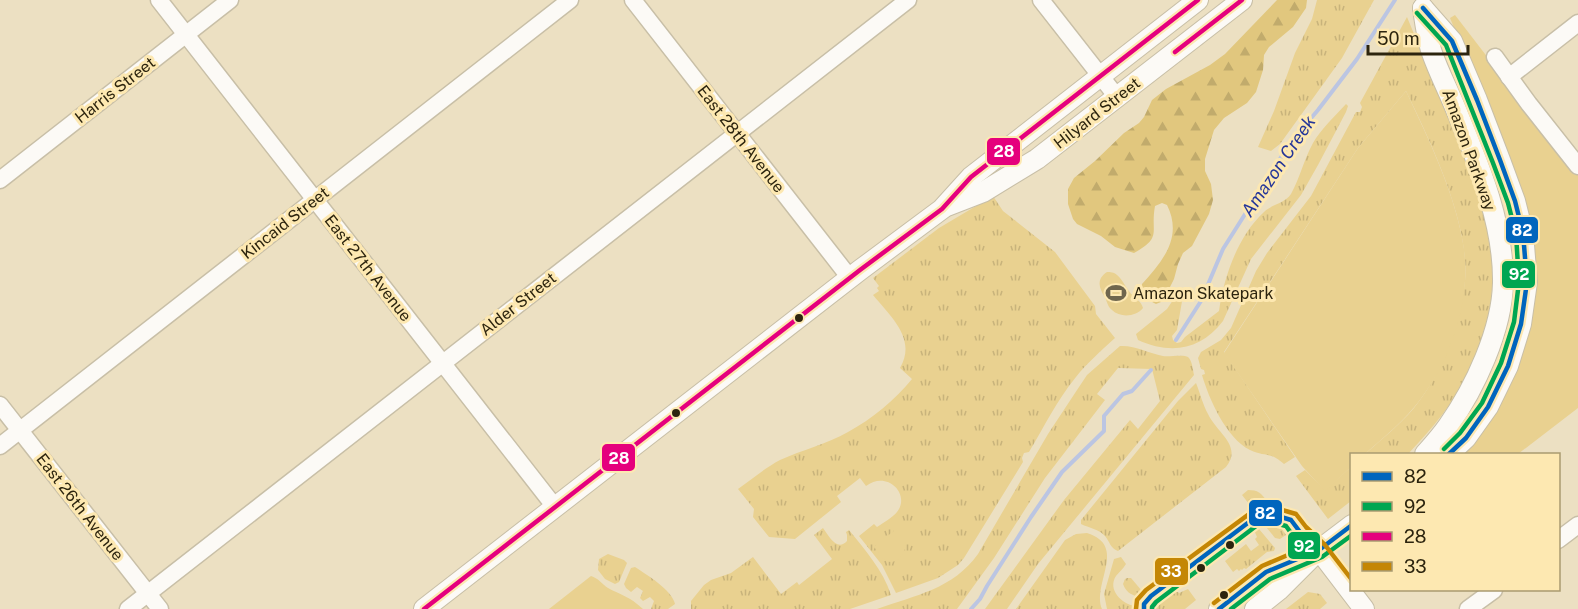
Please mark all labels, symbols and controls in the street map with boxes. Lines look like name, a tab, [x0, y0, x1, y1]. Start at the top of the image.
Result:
scale bar	[1368, 18, 1468, 56]
text: 50 m	[1377, 28, 1420, 49]
street label: Harris Street	[71, 53, 159, 127]
street label: Hilyard Street	[1050, 73, 1144, 153]
street label: East 28th Avenue	[693, 82, 789, 196]
street label: Amazon Parkway	[1438, 87, 1500, 214]
water label: Amazon Creek	[1237, 111, 1320, 220]
line badge: 28	[986, 137, 1021, 166]
text: 28	[994, 142, 1015, 161]
street label: Kincaid Street	[237, 183, 333, 263]
street label: East 27th Avenue	[320, 211, 416, 325]
line badge: 82	[1505, 216, 1539, 244]
text: 82	[1512, 221, 1532, 240]
line badge: 92	[1501, 260, 1536, 289]
text: 92	[1509, 265, 1529, 284]
street label: Alder Street	[476, 268, 560, 340]
sports icon: Amazon Skatepark	[1104, 281, 1128, 305]
place label: Amazon Skatepark	[1133, 284, 1273, 303]
unlabelled marker	[793, 312, 805, 324]
unlabelled marker	[670, 407, 682, 419]
line badge: 28	[601, 443, 636, 472]
text: 28	[609, 449, 630, 468]
street label: East 26th Avenue	[32, 450, 128, 564]
legend	[1350, 453, 1560, 591]
text: 82	[1404, 466, 1426, 487]
text: 92	[1404, 496, 1426, 517]
line badge: 82	[1248, 499, 1283, 527]
text: 82	[1255, 504, 1275, 523]
text: 28	[1404, 526, 1426, 547]
line badge: 92	[1287, 531, 1321, 560]
text: 92	[1294, 537, 1314, 556]
unlabelled marker	[1224, 539, 1236, 551]
text: 33	[1404, 556, 1427, 577]
line badge: 33	[1154, 557, 1189, 586]
text: 33	[1160, 562, 1182, 581]
unlabelled marker	[1195, 562, 1207, 574]
unlabelled marker	[1218, 589, 1230, 601]

